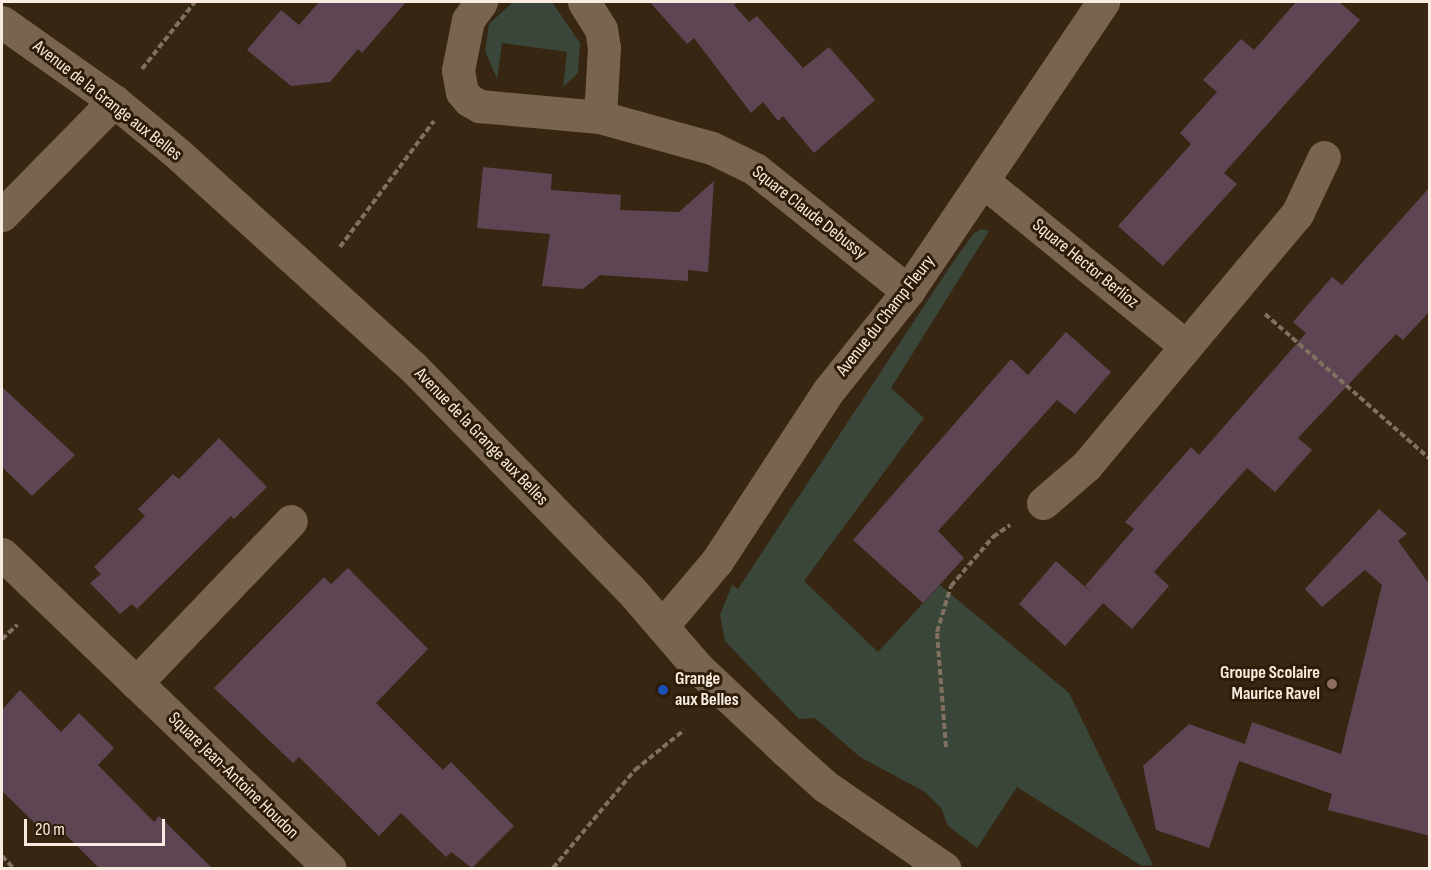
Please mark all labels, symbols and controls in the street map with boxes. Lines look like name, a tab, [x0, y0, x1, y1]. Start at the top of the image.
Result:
street label: Avenue de la Grange aux Belles	[28, 36, 186, 166]
street label: Square Claude Debussy	[747, 162, 871, 264]
street label: Square Hector Berlioz	[1028, 215, 1142, 313]
street label: Avenue du Champ Fleury	[832, 251, 940, 381]
street label: Avenue de la Grange aux Belles	[410, 364, 552, 510]
place label: Groupe Scolaire Maurice Ravel	[1220, 663, 1320, 706]
place label: Grange aux Belles	[675, 669, 739, 712]
marker: Groupe Scolaire Maurice Ravel	[1325, 677, 1339, 691]
marker: Grange aux Belles	[656, 683, 670, 697]
street label: Square Jean-Antoine Houdon	[163, 708, 303, 844]
scale bar	[27, 807, 168, 845]
text: 20 m	[35, 819, 65, 840]

